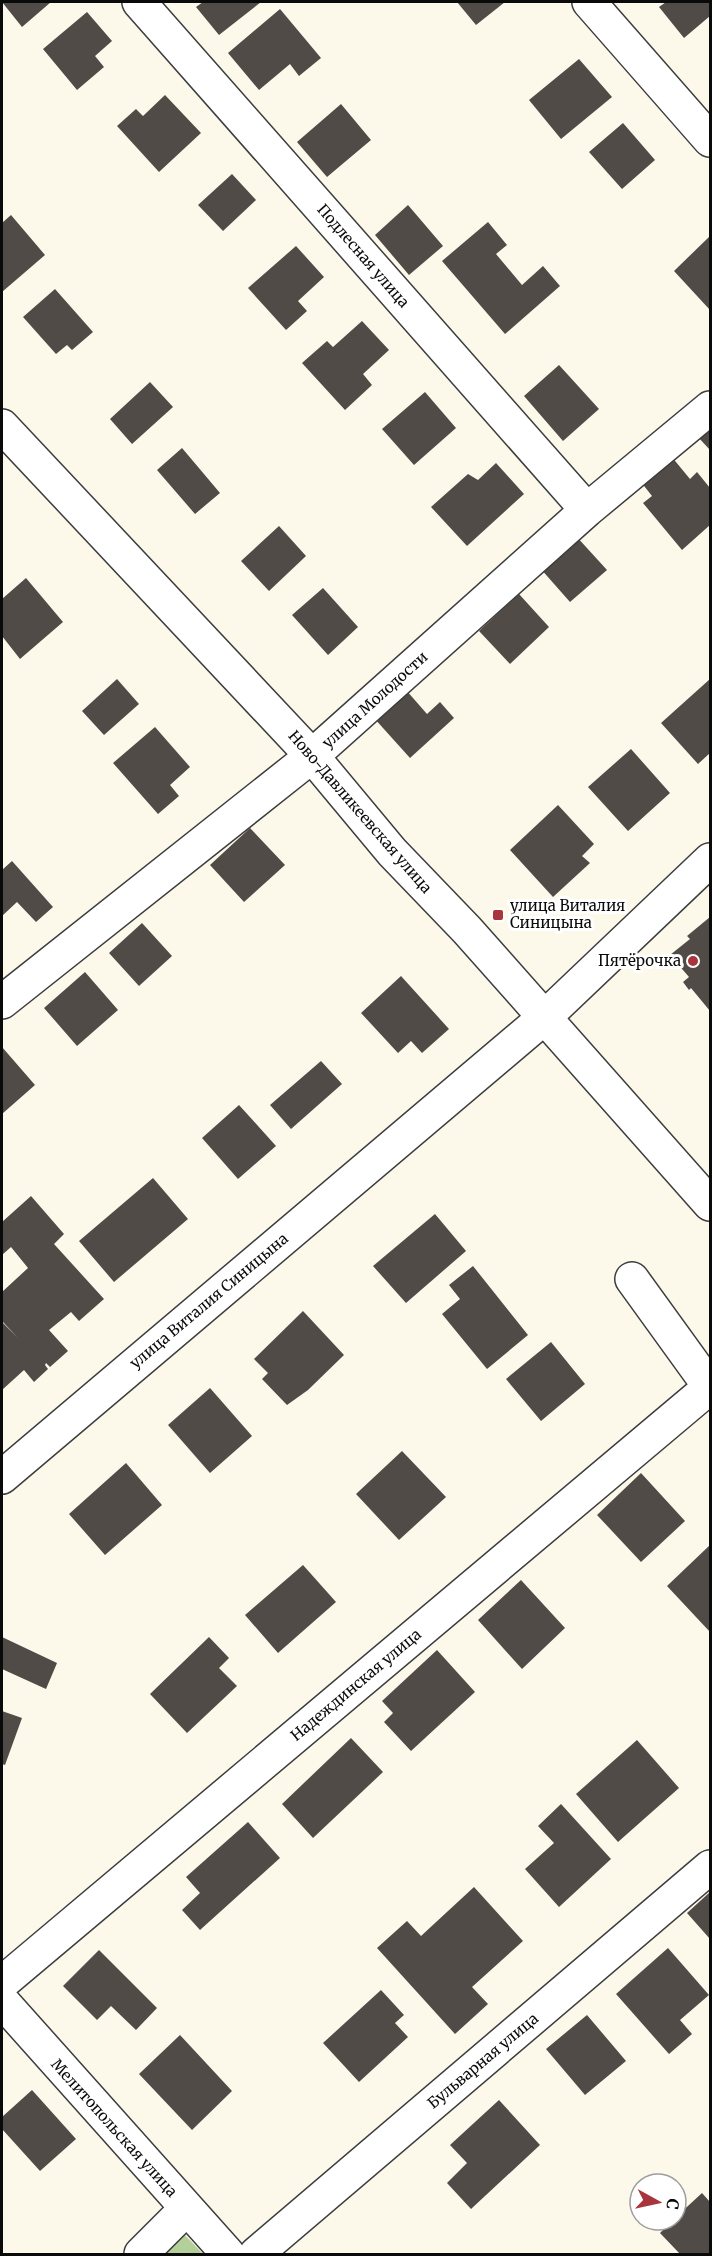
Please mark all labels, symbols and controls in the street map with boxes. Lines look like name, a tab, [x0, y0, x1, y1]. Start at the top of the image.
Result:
street label: Подлесная улица	[313, 200, 413, 311]
street label: улица Молодости	[318, 647, 431, 752]
street label: Ново-Давликеевская улица	[285, 726, 436, 897]
place label: улица Виталия Синицына	[510, 896, 625, 932]
marker: улица Виталия Синицына	[491, 908, 505, 922]
place label: Пятёрочка	[598, 951, 681, 970]
marker: Пятёрочка	[686, 954, 700, 968]
street label: улица Виталия Синицына	[126, 1229, 292, 1372]
street label: Надеждинская улица	[287, 1625, 425, 1745]
street label: Бульварная улица	[423, 2009, 542, 2112]
street label: Мелитопольская улица	[47, 2055, 181, 2201]
north arrow	[628, 2172, 688, 2232]
text: С	[662, 2197, 683, 2211]

